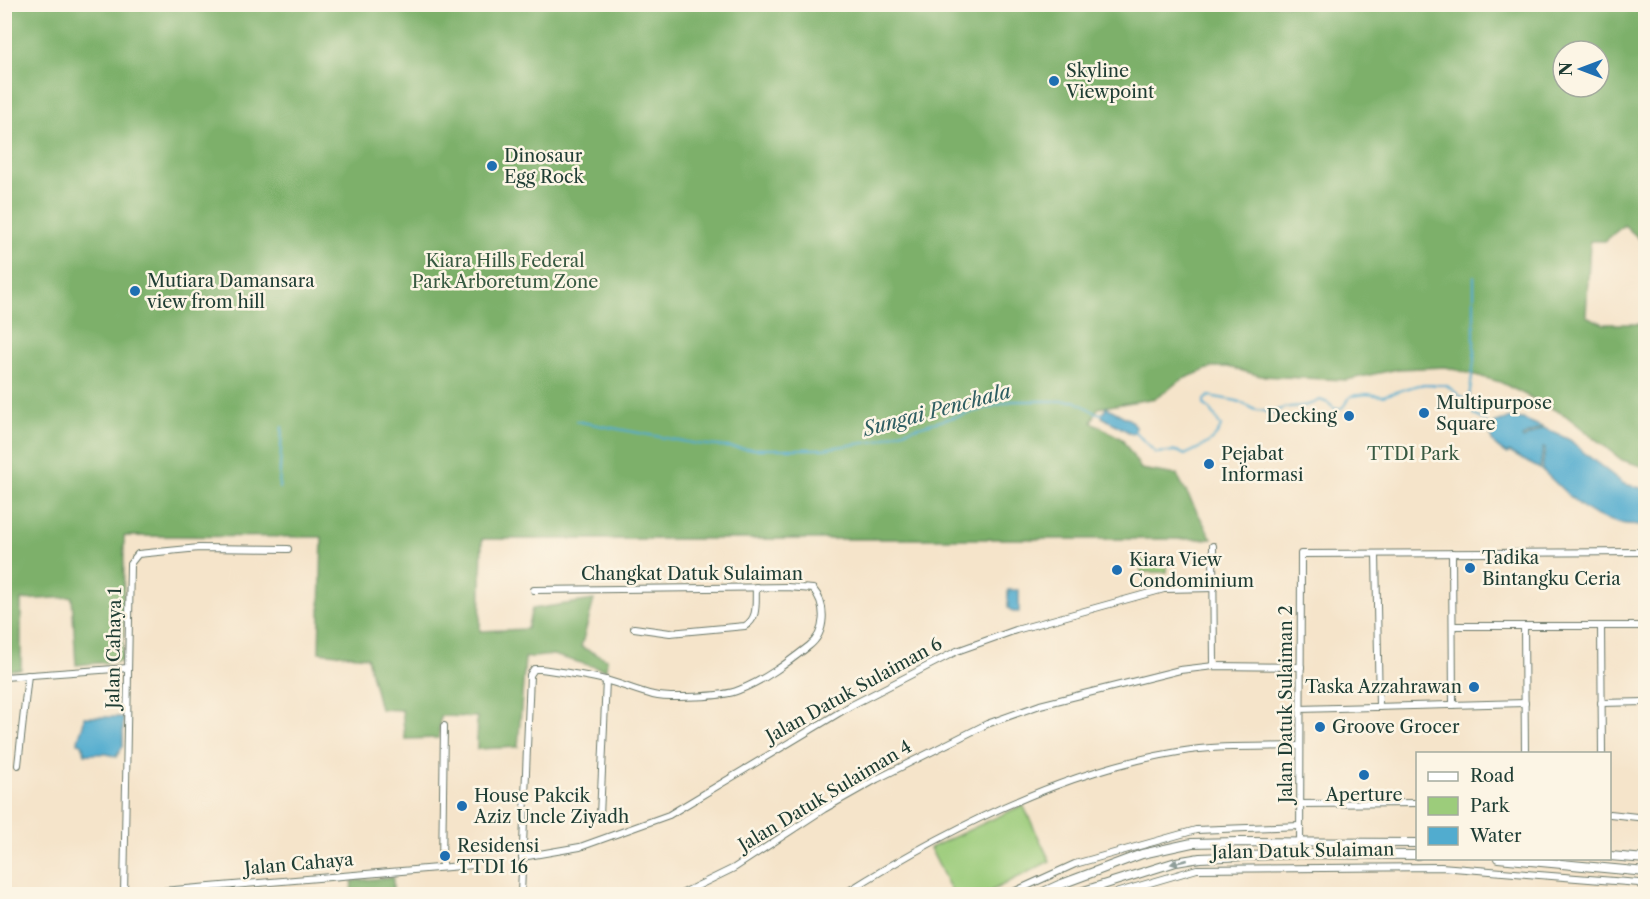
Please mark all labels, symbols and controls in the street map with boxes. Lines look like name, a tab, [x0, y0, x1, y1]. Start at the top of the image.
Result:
north arrow	[1551, 39, 1611, 99]
place label: Skyline Viewpoint	[1065, 60, 1155, 103]
text: N	[1556, 62, 1576, 76]
marker: Skyline Viewpoint	[1047, 74, 1061, 88]
place label: Dinosaur Egg Rock	[504, 145, 586, 188]
marker: Dinosaur Egg Rock	[485, 159, 499, 173]
park label: Kiara Hills Federal Park Arboretum Zone	[412, 250, 598, 293]
place label: Mutiara Damansara view from hill	[146, 270, 315, 313]
marker: Mutiara Damansara view from hill	[128, 284, 142, 298]
water label: Sungai Penchala	[859, 379, 1014, 442]
place label: Multipurpose Square	[1436, 392, 1552, 435]
place label: Decking	[1266, 405, 1337, 427]
marker: Multipurpose Square	[1417, 406, 1431, 420]
marker: Decking	[1342, 409, 1356, 423]
place label: Pejabat Informasi	[1221, 443, 1304, 486]
park label: TTDI Park	[1367, 443, 1461, 465]
marker: Pejabat Informasi	[1202, 457, 1216, 471]
place label: Tadika Bintangku Ceria	[1482, 547, 1621, 590]
place label: Kiara View Condominium	[1129, 549, 1254, 592]
marker: Tadika Bintangku Ceria	[1463, 561, 1477, 575]
street label: Changkat Datuk Sulaiman	[581, 563, 803, 585]
marker: Kiara View Condominium	[1110, 563, 1124, 577]
street label: Jalan Cahaya 1	[102, 587, 126, 712]
street label: Jalan Datuk Sulaiman 2	[1275, 605, 1297, 806]
street label: Jalan Datuk Sulaiman 6	[759, 632, 946, 749]
place label: Taska Azzahrawan	[1305, 676, 1462, 698]
marker: Taska Azzahrawan	[1467, 680, 1481, 694]
place label: Groove Grocer	[1332, 716, 1460, 738]
marker: Groove Grocer	[1313, 720, 1327, 734]
street label: Jalan Datuk Sulaiman 4	[732, 736, 915, 858]
legend	[1416, 752, 1611, 860]
text: Road	[1470, 765, 1515, 787]
marker: Aperture	[1357, 768, 1371, 782]
place label: Aperture	[1325, 784, 1402, 806]
place label: House Pakcik Aziz Uncle Ziyadh	[473, 785, 629, 828]
text: Park	[1470, 795, 1511, 817]
marker: House Pakcik Aziz Uncle Ziyadh	[455, 799, 469, 813]
text: Water	[1469, 825, 1522, 847]
place label: Residensi TTDI 16	[457, 835, 540, 878]
street label: Jalan Datuk Sulaiman	[1209, 838, 1394, 864]
street label: Jalan Cahaya	[241, 848, 355, 880]
marker: Residensi TTDI 16	[438, 849, 452, 863]
one-way arrow	[1170, 858, 1189, 867]

